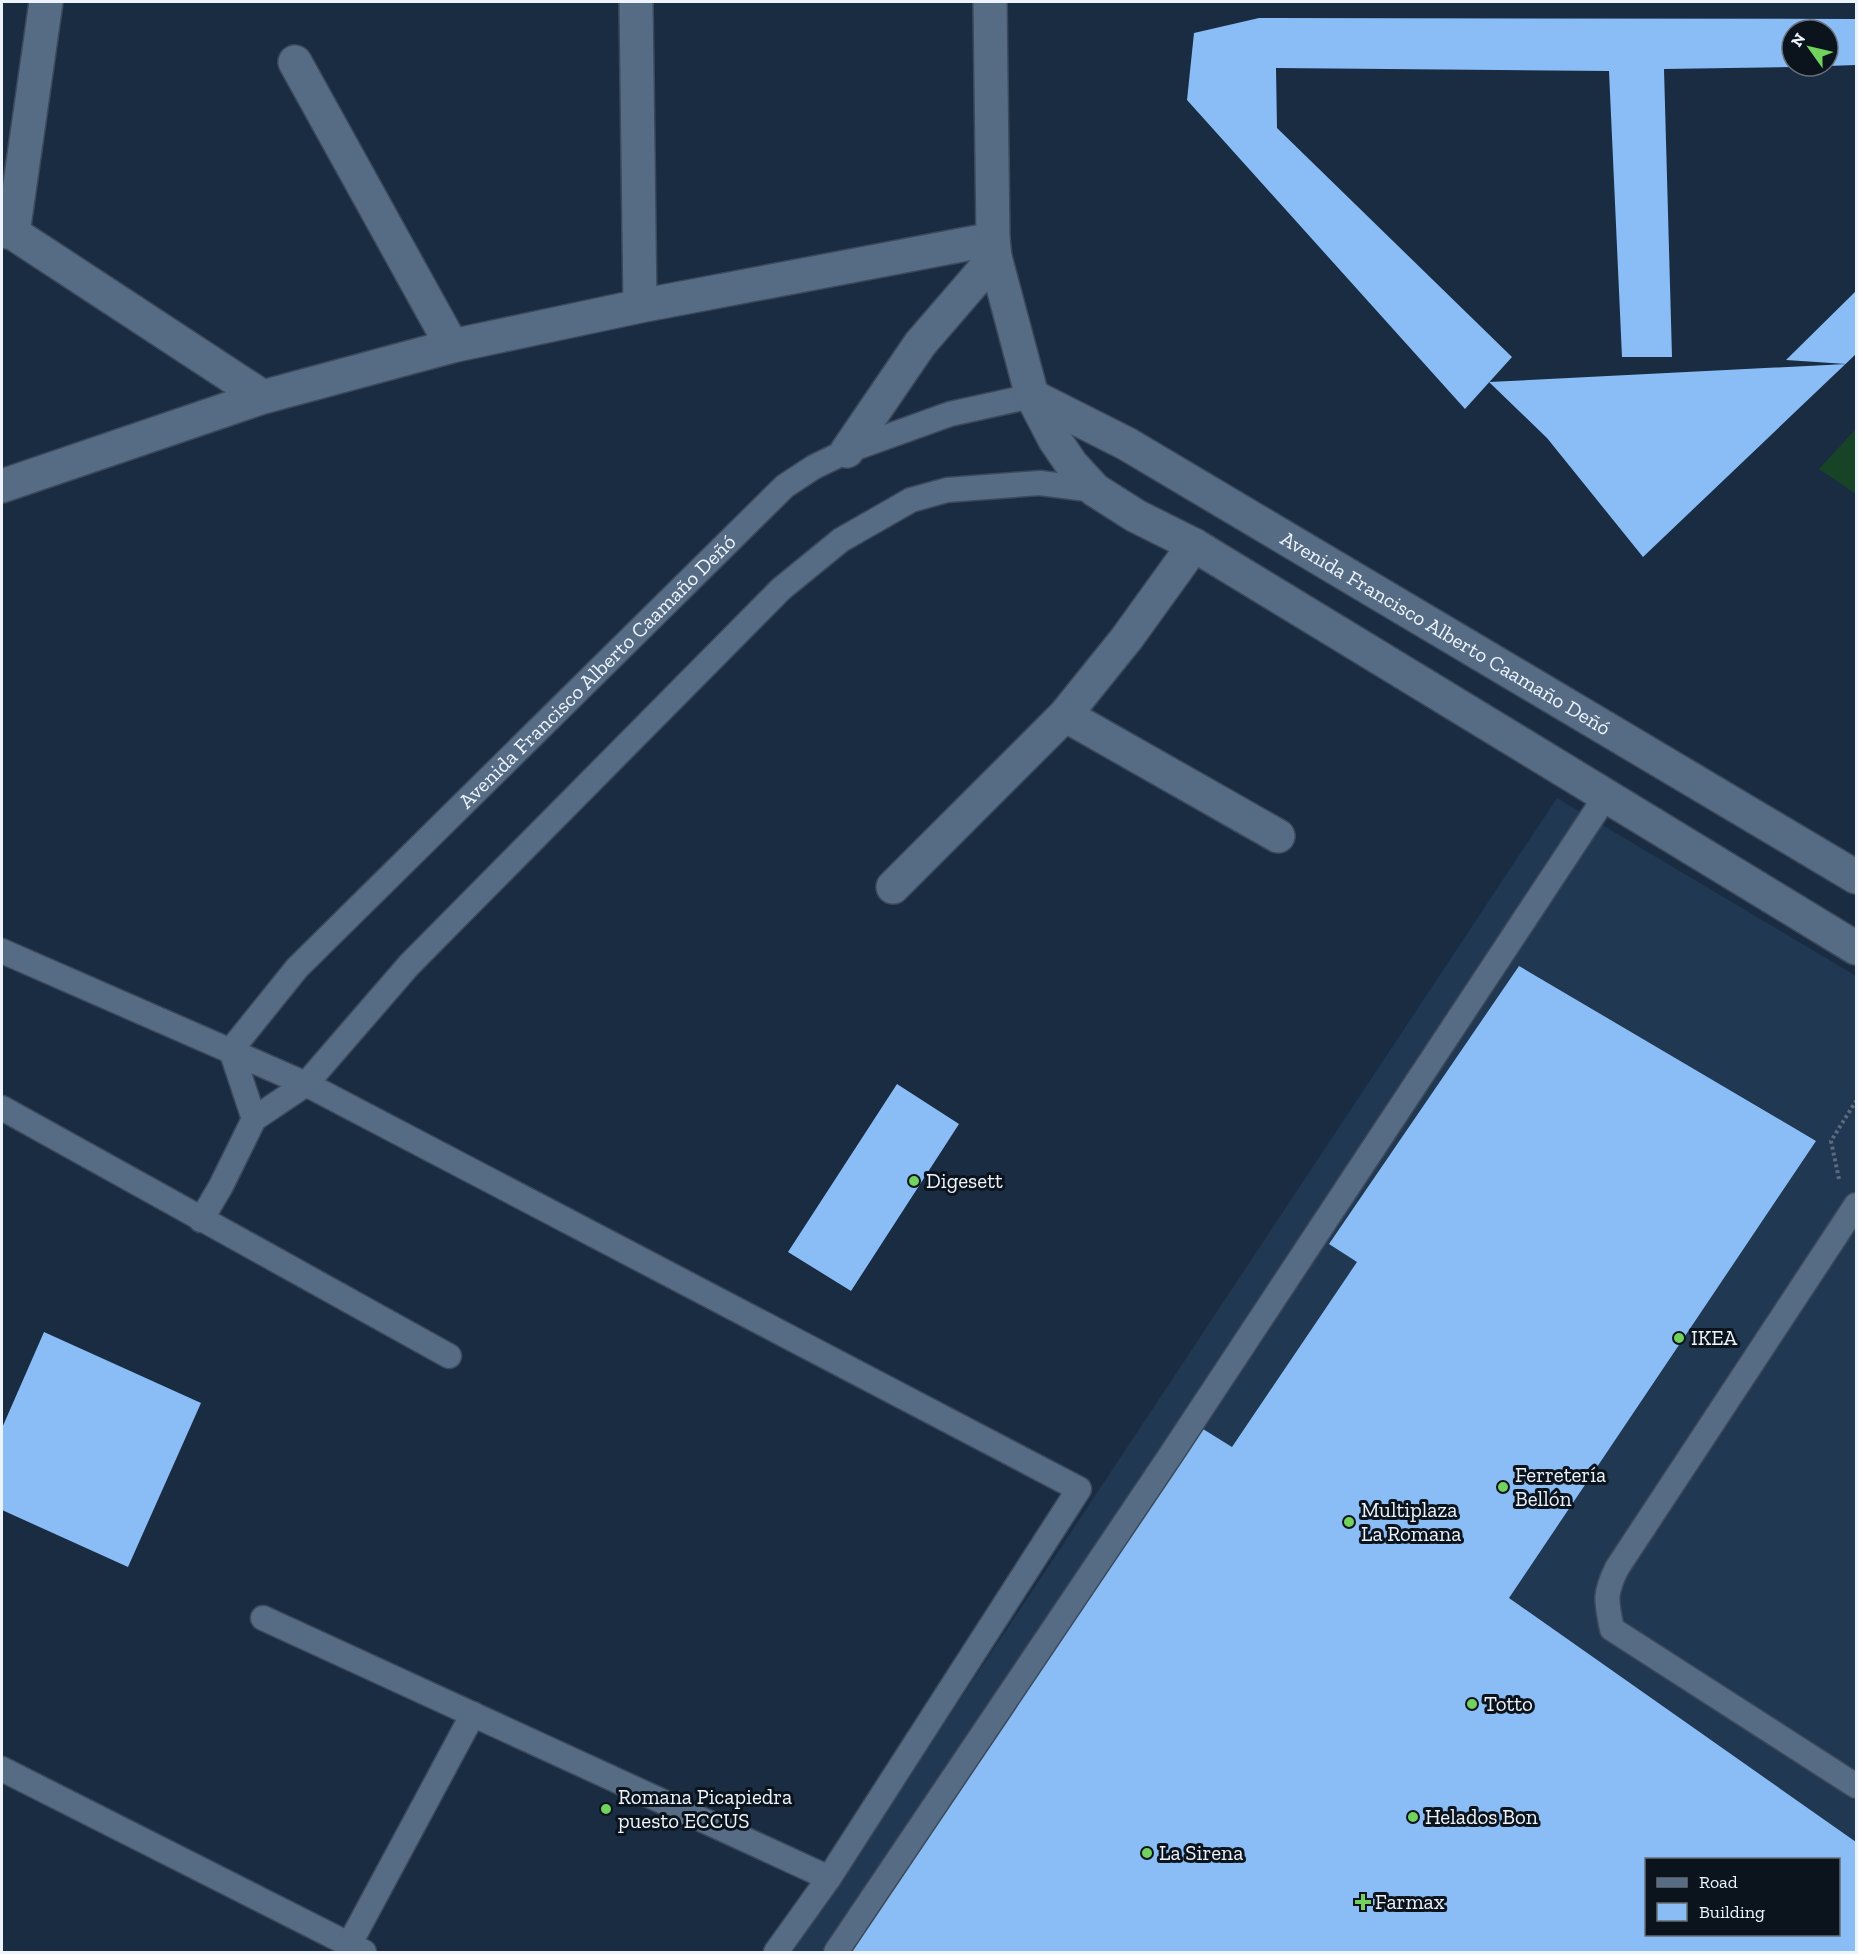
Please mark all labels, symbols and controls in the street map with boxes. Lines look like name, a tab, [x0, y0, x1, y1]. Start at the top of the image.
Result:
north arrow	[1780, 18, 1840, 78]
text: N	[1787, 30, 1809, 50]
street label: Avenida Francisco Alberto Caamaño Deñó	[1276, 525, 1615, 740]
street label: Avenida Francisco Alberto Caamaño Deñó	[453, 529, 741, 813]
place label: Digesett	[926, 1168, 1003, 1193]
marker: Digesett	[907, 1174, 921, 1188]
place label: IKEA	[1691, 1325, 1738, 1350]
marker: IKEA	[1672, 1331, 1686, 1345]
place label: Ferretería Bellón	[1515, 1462, 1606, 1511]
marker: Ferretería Bellón	[1496, 1480, 1510, 1494]
place label: Multiplaza La Romana	[1361, 1497, 1461, 1546]
marker: Multiplaza La Romana	[1342, 1515, 1356, 1529]
place label: Totto	[1484, 1691, 1533, 1716]
marker: Totto	[1465, 1697, 1479, 1711]
place label: Romana Picapiedra puesto ECCUS	[618, 1784, 792, 1833]
marker: Romana Picapiedra puesto ECCUS	[599, 1802, 613, 1816]
place label: Helados Bon	[1425, 1804, 1538, 1829]
marker: Helados Bon	[1406, 1810, 1420, 1824]
place label: La Sirena	[1159, 1840, 1243, 1865]
marker: La Sirena	[1140, 1846, 1154, 1860]
legend	[1645, 1858, 1840, 1936]
text: Road	[1699, 1871, 1738, 1893]
place label: Farmax	[1375, 1889, 1445, 1914]
marker: Farmax	[1356, 1895, 1370, 1909]
text: Building	[1699, 1901, 1765, 1923]

